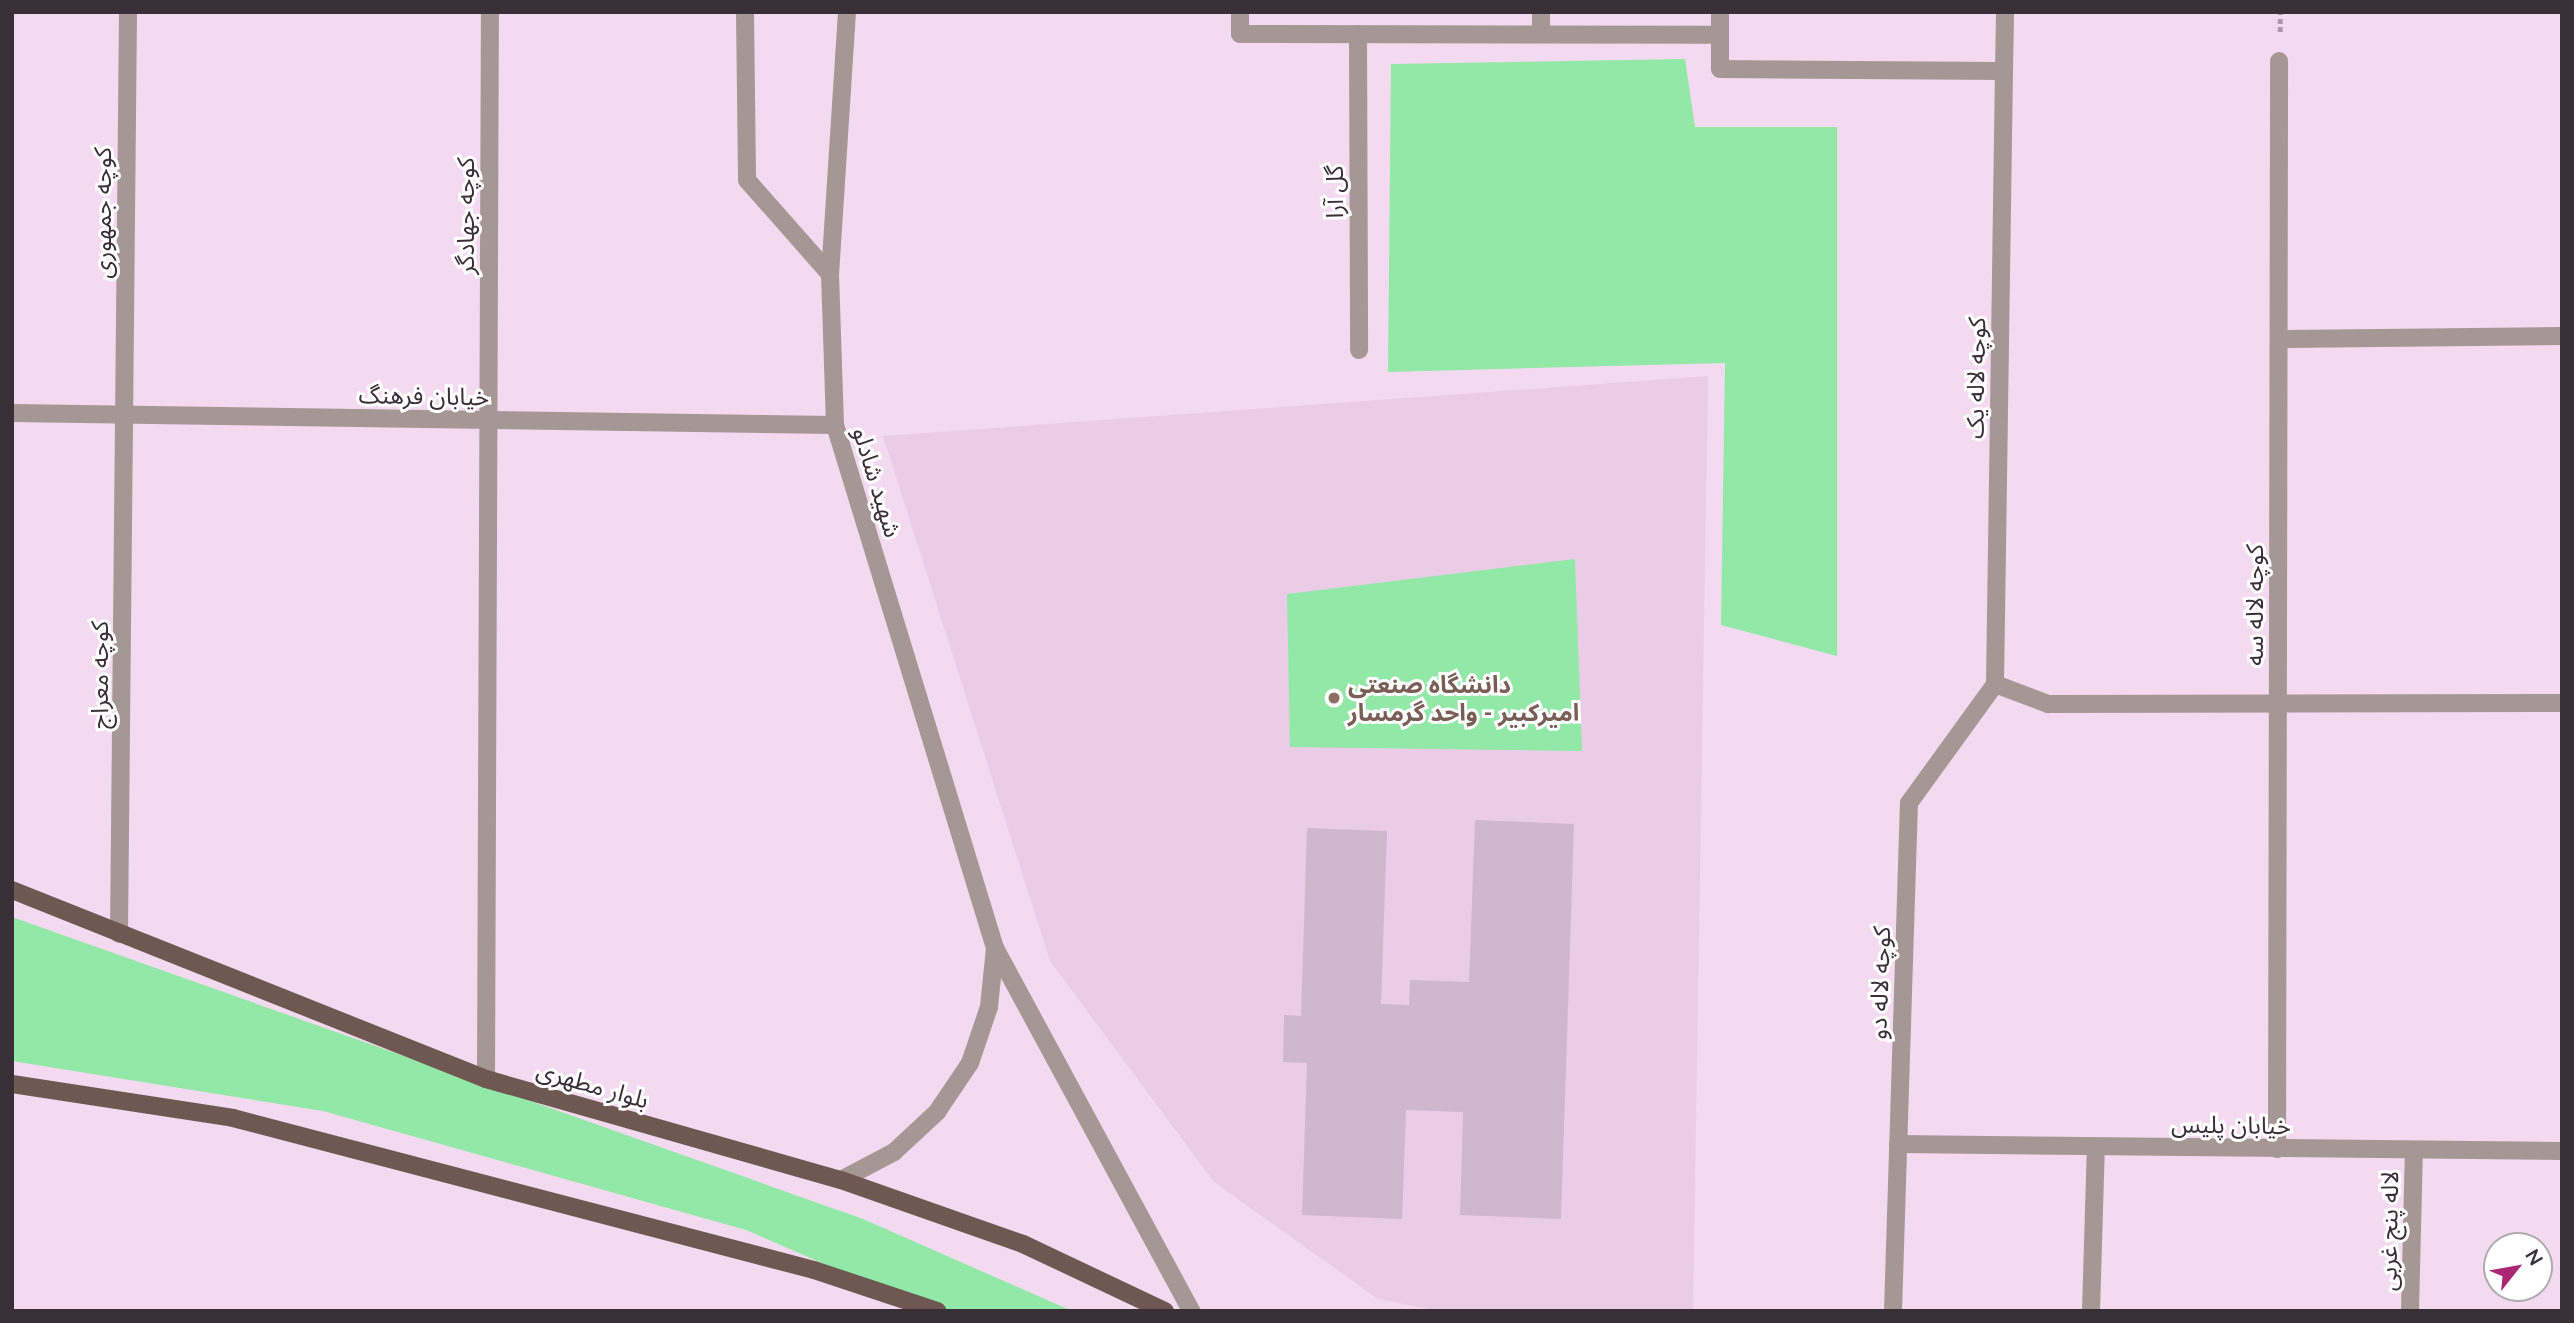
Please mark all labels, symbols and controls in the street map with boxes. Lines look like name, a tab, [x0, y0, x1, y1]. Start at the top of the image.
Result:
street label: کوچه جمهوری	[88, 147, 116, 279]
street label: کوچه جهادگر	[451, 157, 479, 275]
street label: گل آرا	[1320, 165, 1348, 219]
street label: کوچه لاله یک	[1960, 317, 1990, 439]
street label: خیابان فرهنگ	[358, 379, 490, 411]
street label: شهید شادلو	[848, 423, 908, 541]
street label: کوچه لاله سه	[2240, 544, 2268, 666]
street label: کوچه معراج	[85, 621, 113, 729]
place label: دانشگاه صنعتی امیرکبیر - واحد گرمسار	[1348, 670, 1579, 726]
marker: دانشگاه صنعتی امیرکبیر - واحد گرمسار	[1326, 690, 1342, 706]
street label: کوچه لاله دو	[1863, 926, 1895, 1040]
street label: بلوار مطهری	[534, 1054, 652, 1114]
street label: خیابان پلیس	[2171, 1109, 2291, 1139]
street label: لاله پنج غربی	[2373, 1171, 2403, 1291]
north arrow	[2483, 1232, 2553, 1302]
text: N	[2521, 1245, 2548, 1269]

